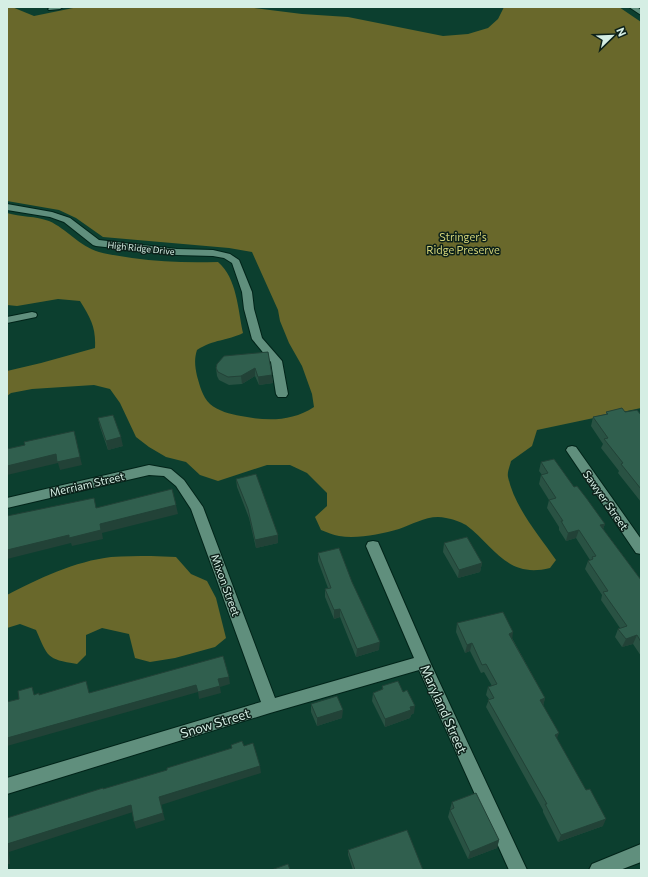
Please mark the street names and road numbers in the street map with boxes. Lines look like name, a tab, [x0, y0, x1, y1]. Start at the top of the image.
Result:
street label: High Ridge Drive	[107, 239, 175, 257]
street label: Sawyer Street	[581, 468, 632, 533]
street label: Merriam Street	[48, 469, 126, 499]
street label: Mixon Street	[209, 552, 243, 618]
street label: Maryland Street	[417, 662, 471, 756]
street label: Snow Street	[178, 705, 252, 741]

